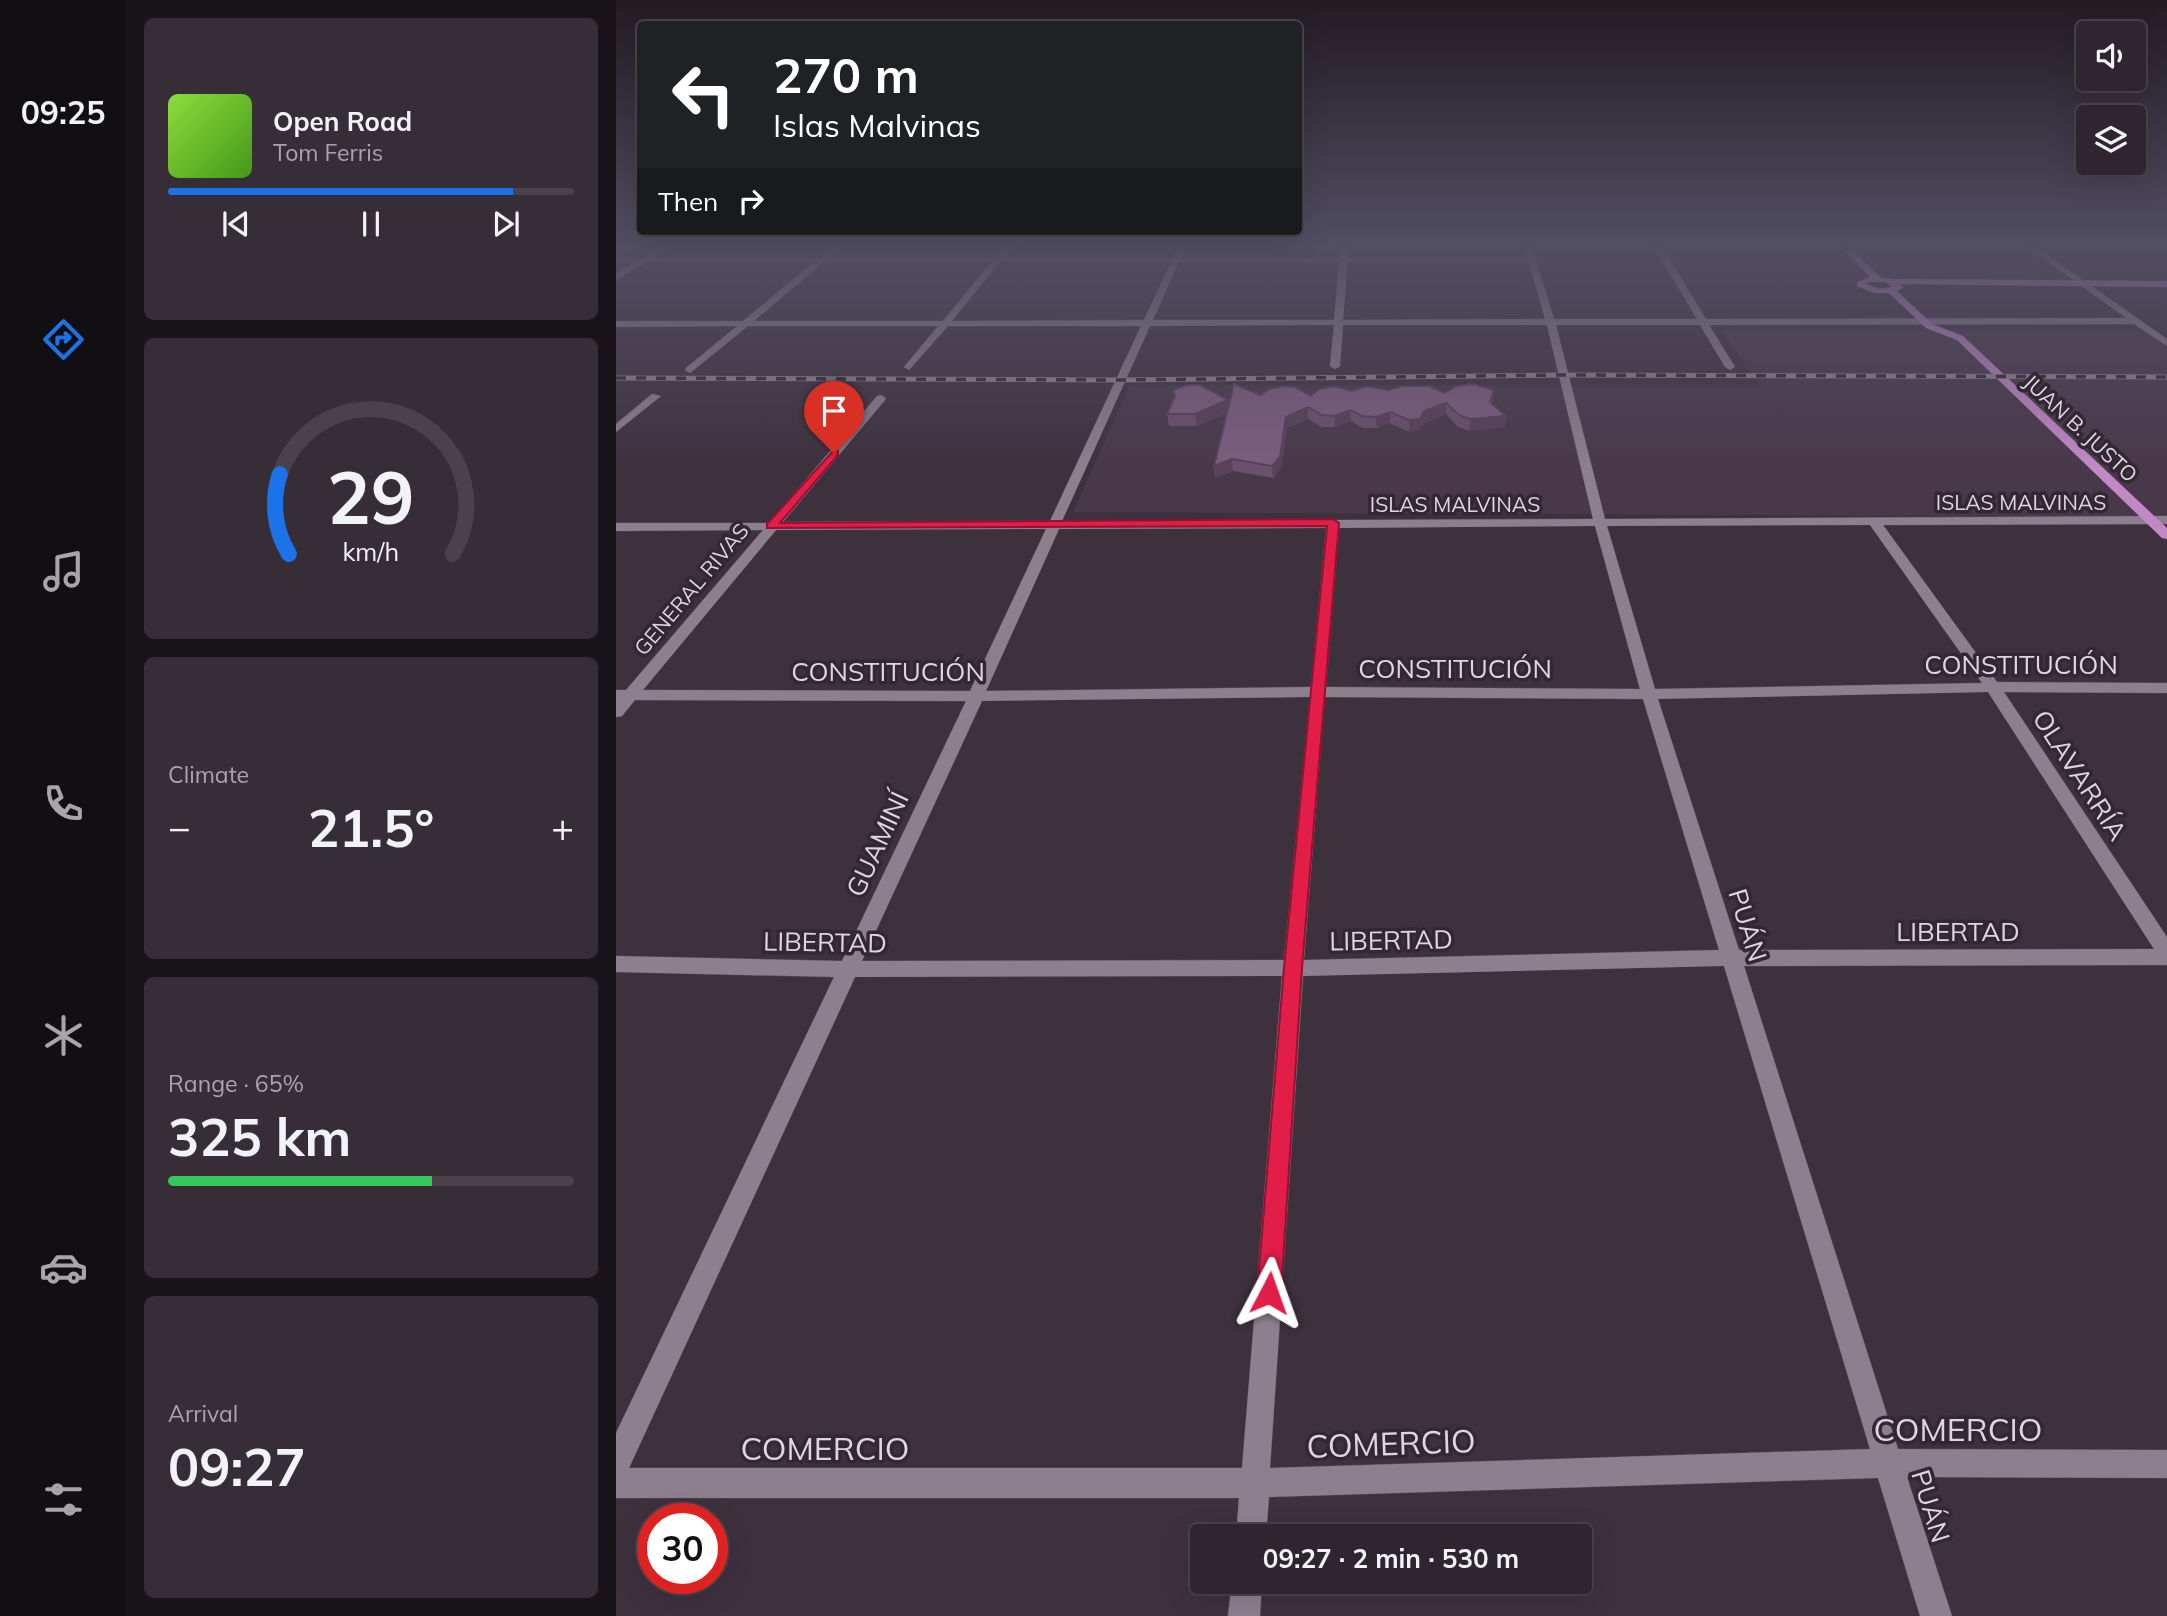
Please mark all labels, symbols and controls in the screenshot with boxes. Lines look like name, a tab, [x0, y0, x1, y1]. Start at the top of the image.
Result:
map controls	[2076, 21, 2146, 175]
button: sound	[2076, 21, 2146, 91]
text: 270 m	[773, 44, 919, 105]
icon: left	[658, 49, 749, 140]
text: 09:25	[21, 92, 105, 132]
text: Open Road	[273, 105, 412, 138]
text: Islas Malvinas	[773, 105, 981, 145]
button: layers	[2076, 105, 2146, 175]
text: Tom Ferris	[273, 138, 383, 167]
icon: right	[732, 182, 770, 220]
text: Then	[658, 185, 718, 218]
icon: previous	[217, 205, 255, 243]
icon: pause	[352, 205, 390, 243]
icon: next	[487, 205, 525, 243]
icon: directions	[39, 315, 88, 364]
street label: JUAN B. JUSTO	[2019, 369, 2143, 487]
pin	[804, 381, 864, 453]
icon: arrive	[815, 392, 853, 430]
text: 29	[327, 452, 415, 543]
street label: ISLAS MALVINAS	[1936, 489, 2106, 515]
street label: ISLAS MALVINAS	[1370, 491, 1540, 517]
street label: GENERAL RIVAS	[628, 518, 754, 660]
text: km/h	[343, 536, 399, 567]
icon: music	[39, 547, 88, 596]
street label: CONSTITUCIÓN	[1924, 648, 2118, 681]
street label: CONSTITUCIÓN	[1358, 652, 1552, 685]
street label: CONSTITUCIÓN	[791, 655, 985, 688]
street label: OLAVARRÍA	[2026, 703, 2134, 847]
text: Climate	[168, 760, 249, 789]
icon: phone	[39, 779, 88, 828]
street label: GUAMINÍ	[838, 785, 916, 902]
text: 21.5°	[308, 795, 434, 860]
text: −	[168, 803, 191, 851]
text: +	[551, 803, 574, 851]
street label: PUÁN	[1721, 885, 1775, 965]
street label: LIBERTAD	[1896, 915, 2020, 948]
street label: LIBERTAD	[1329, 922, 1453, 958]
street label: LIBERTAD	[763, 924, 887, 960]
icon: climate	[39, 1011, 88, 1060]
text: Range · 65%	[168, 1069, 304, 1098]
text: 325 km	[168, 1104, 351, 1169]
icon: car	[39, 1243, 88, 1292]
position arrow	[1232, 1256, 1306, 1330]
text: Arrival	[168, 1399, 238, 1428]
street label: COMERCIO	[1873, 1409, 2043, 1449]
street label: COMERCIO	[1306, 1420, 1476, 1466]
street label: COMERCIO	[740, 1428, 910, 1468]
text: 09:27	[168, 1434, 306, 1499]
street label: PUÁN	[1904, 1466, 1958, 1546]
icon: filters	[39, 1475, 88, 1524]
speed limit sign: 30	[637, 1503, 728, 1594]
text: 09:27 · 2 min · 530 m	[1263, 1542, 1519, 1575]

